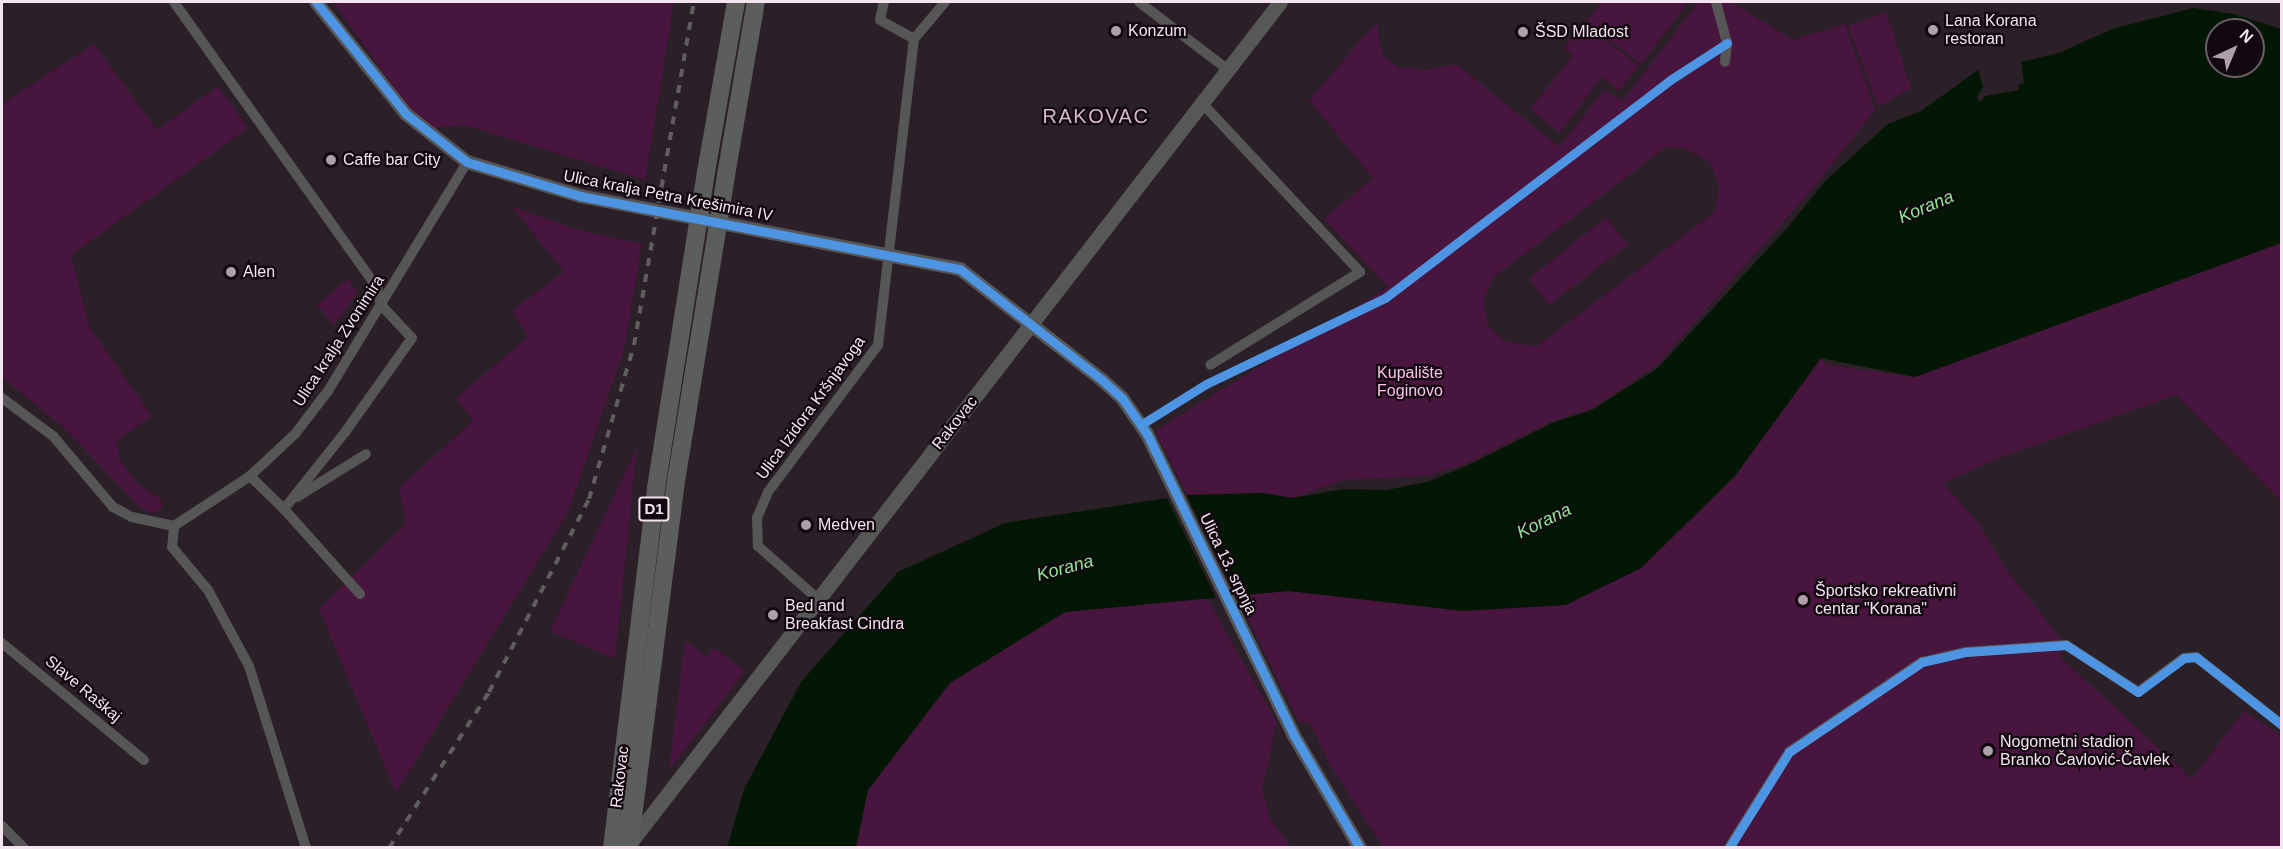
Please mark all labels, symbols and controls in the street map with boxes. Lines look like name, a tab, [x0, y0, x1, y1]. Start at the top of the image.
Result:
place label: Lana Korana restoran	[1945, 11, 2037, 49]
north arrow	[2205, 18, 2265, 78]
place label: Konzum	[1128, 21, 1187, 41]
place label: ŠSD Mladost	[1535, 22, 1628, 42]
marker: Lana Korana restoran	[1926, 23, 1940, 37]
marker: Konzum	[1109, 24, 1123, 38]
marker: ŠSD Mladost	[1516, 25, 1530, 39]
text: N	[2236, 26, 2257, 46]
district label: RAKOVAC	[1043, 104, 1149, 128]
place label: Caffe bar City	[343, 150, 441, 170]
marker: Caffe bar City	[324, 153, 338, 167]
street label: Ulica kralja Petra Krešimira IV	[562, 166, 774, 226]
water label: Korana	[1895, 186, 1957, 228]
place label: Alen	[243, 262, 275, 282]
marker: Alen	[224, 265, 238, 279]
street label: Ulica kralja Zvonimira	[289, 272, 389, 410]
street label: Ulica Izidora Kršnjavoga	[753, 333, 869, 483]
park label: Kupalište Foginovo	[1377, 363, 1443, 401]
street label: Rakovac	[928, 393, 982, 453]
road number: D1	[638, 497, 670, 521]
water label: Korana	[1513, 499, 1575, 543]
street label: Ulica 13. srpnja	[1195, 510, 1261, 618]
place label: Medven	[818, 515, 875, 535]
marker: Medven	[799, 518, 813, 532]
water label: Korana	[1034, 550, 1096, 586]
place label: Športsko rekreativni centar "Korana"	[1815, 581, 1956, 619]
marker: Športsko rekreativni centar "Korana"	[1796, 593, 1810, 607]
place label: Bed and Breakfast Cindra	[785, 596, 904, 634]
marker: Bed and Breakfast Cindra	[766, 608, 780, 622]
street label: Slave Raškaj	[41, 652, 125, 726]
place label: Nogometni stadion Branko Čavlović-Čavlek	[2000, 732, 2170, 770]
marker: Nogometni stadion Branko Čavlović-Čavlek	[1981, 744, 1995, 758]
street label: Rakovac	[607, 745, 633, 809]

